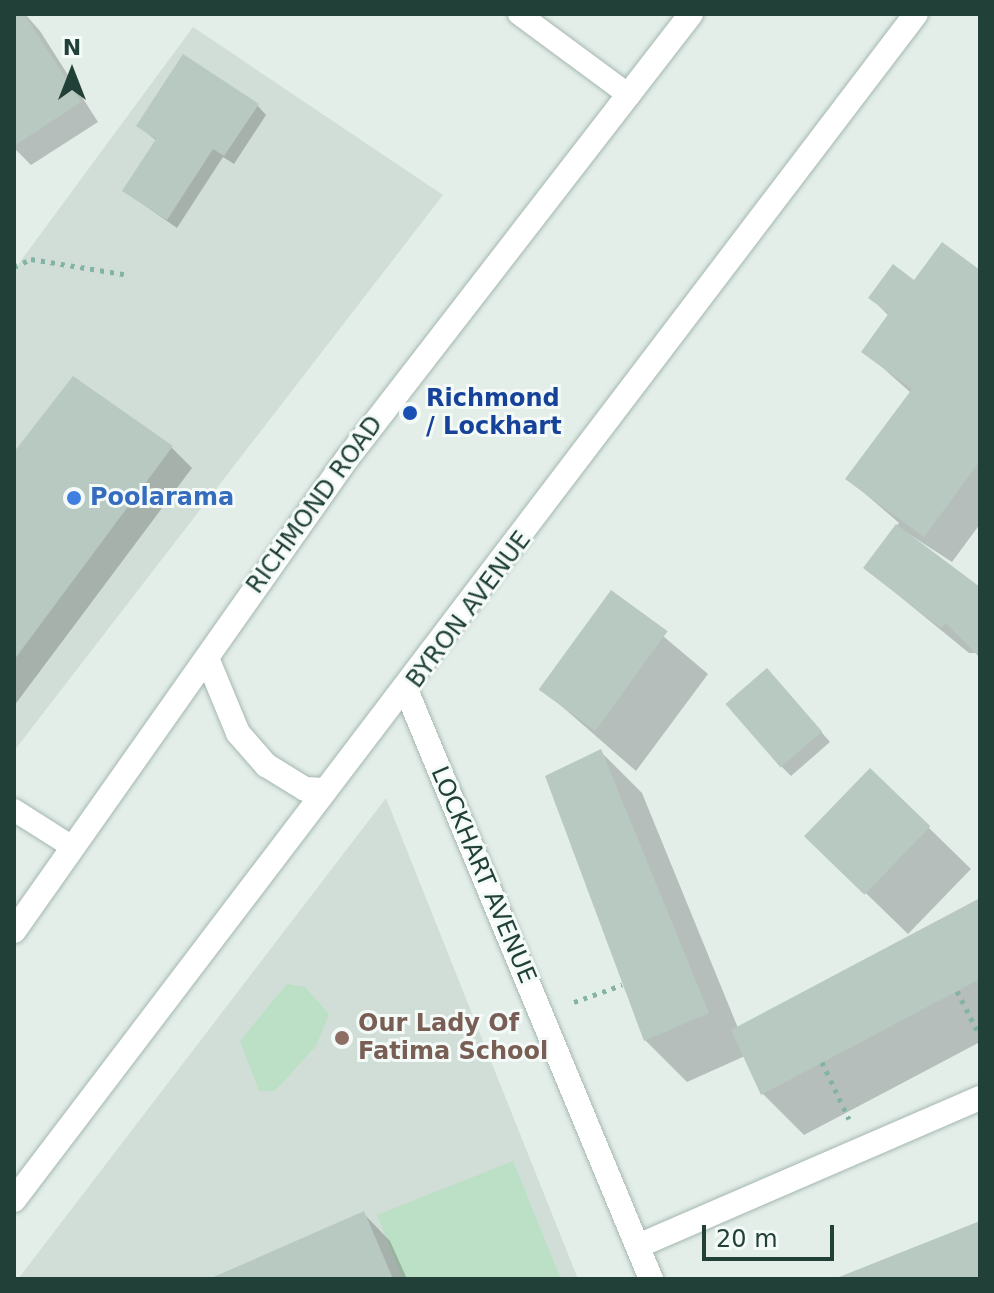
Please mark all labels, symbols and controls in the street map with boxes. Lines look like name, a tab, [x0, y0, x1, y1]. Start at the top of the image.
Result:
north arrow	[32, 32, 112, 112]
text: N	[63, 35, 81, 60]
place label: Richmond / Lockhart	[426, 385, 562, 441]
marker: Richmond / Lockhart	[401, 404, 419, 422]
street label: RICHMOND ROAD	[241, 411, 389, 599]
place label: Poolarama	[90, 484, 234, 512]
marker: Poolarama	[65, 489, 83, 507]
street label: BYRON AVENUE	[401, 526, 537, 694]
street label: LOCKHART AVENUE	[424, 762, 542, 988]
place label: Our Lady Of Fatima School	[358, 1010, 548, 1066]
marker: Our Lady Of Fatima School	[333, 1029, 351, 1047]
scale bar	[706, 1209, 838, 1259]
text: 20 m	[716, 1225, 778, 1253]

